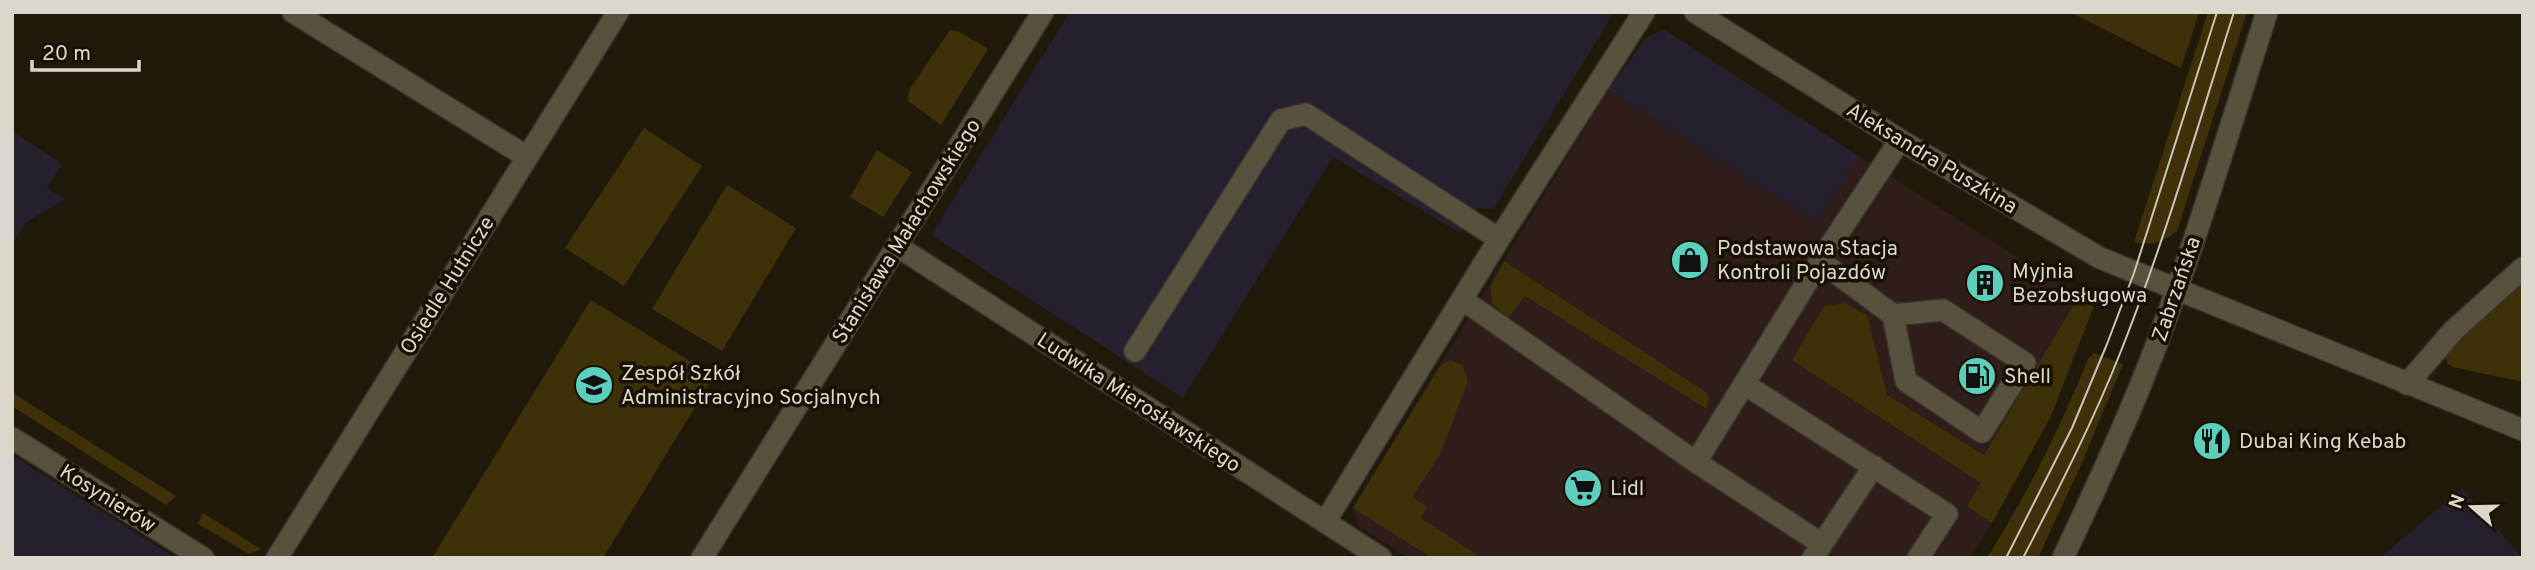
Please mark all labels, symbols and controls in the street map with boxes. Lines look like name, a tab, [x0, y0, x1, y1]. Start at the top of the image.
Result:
scale bar	[32, 28, 138, 72]
text: 20 m	[42, 41, 91, 68]
street label: Aleksandra Puszkina	[1841, 98, 2022, 221]
street label: Stanisława Małachowskiego	[827, 114, 988, 349]
street label: Osiedle Hutnicze	[395, 212, 502, 360]
street label: Zabrzańska	[2147, 233, 2208, 346]
place label: Podstawowa Stacja Kontroli Pojazdów	[1717, 236, 1898, 287]
shop icon: Podstawowa Stacja Kontroli Pojazdów	[1669, 239, 1711, 281]
place label: Myjnia Bezobsługowa	[2012, 259, 2147, 310]
building icon: Myjnia Bezobsługowa	[1964, 262, 2006, 304]
street label: Ludwika Mierosławskiego	[1031, 327, 1245, 479]
fuel station icon: Shell	[1956, 355, 1998, 397]
place label: Zespół Szkół Administracyjno Socjalnych	[621, 361, 881, 412]
school or university icon: Zespół Szkół Administracyjno Socjalnych	[573, 364, 615, 406]
place label: Shell	[2004, 364, 2051, 391]
restaurant icon: Dubai King Kebab	[2191, 420, 2233, 462]
place label: Dubai King Kebab	[2239, 429, 2406, 456]
street label: Kosynierów	[54, 459, 160, 540]
supermarket icon: Lidl	[1562, 467, 1604, 509]
north arrow	[2437, 472, 2507, 542]
place label: Lidl	[1610, 476, 1644, 503]
text: N	[2444, 491, 2472, 512]

